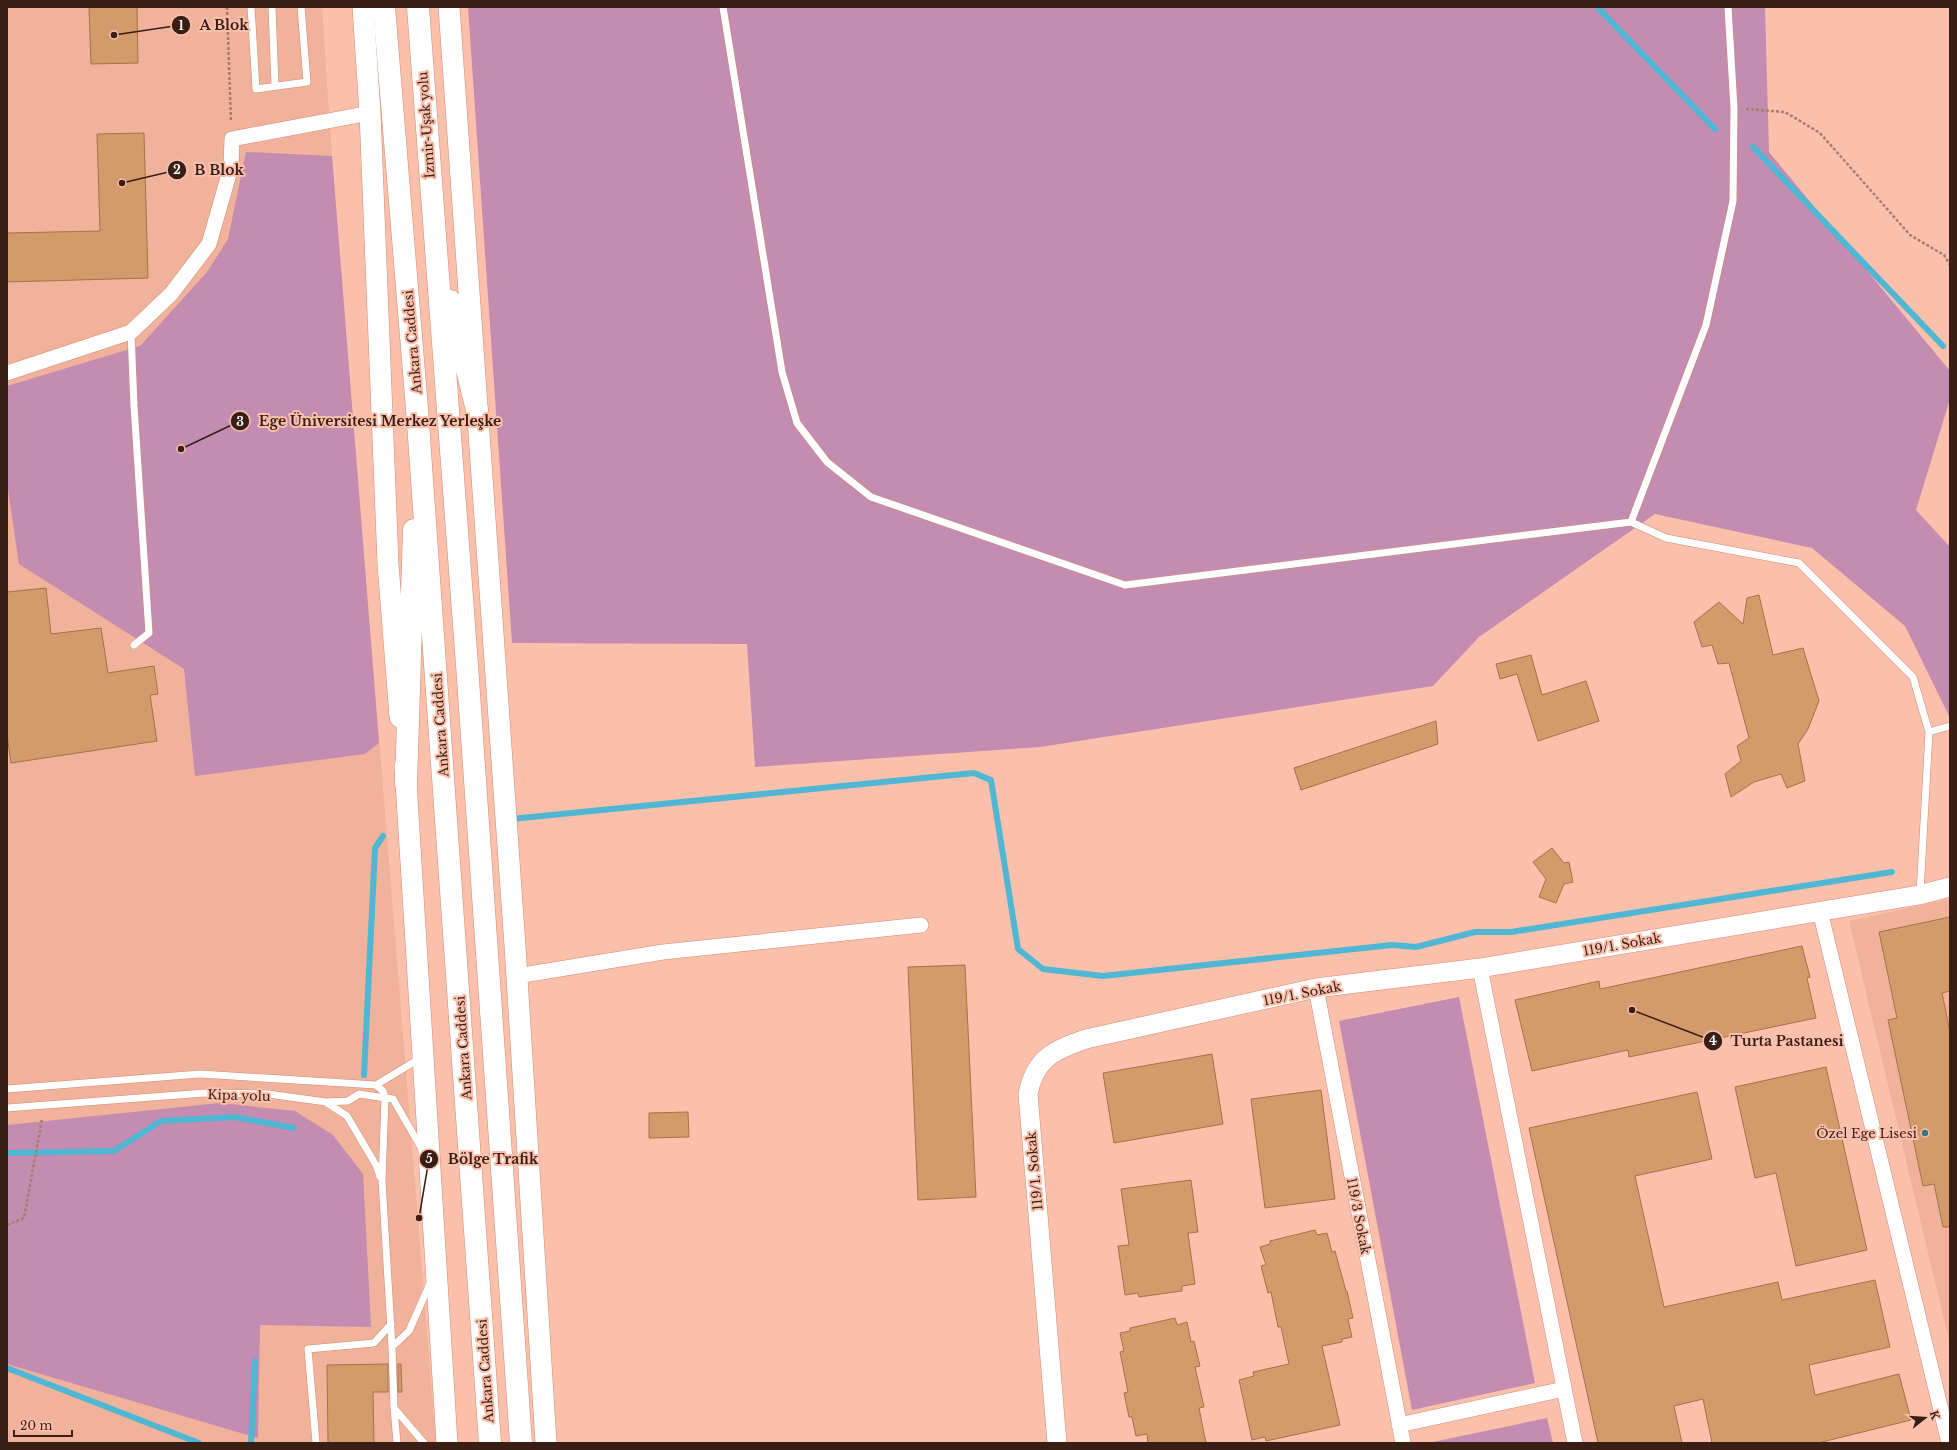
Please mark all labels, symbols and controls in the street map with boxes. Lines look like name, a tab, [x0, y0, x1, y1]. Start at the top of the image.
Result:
callout: A Blok	[171, 12, 257, 38]
text: A Blok	[198, 16, 249, 34]
text: 1	[178, 18, 184, 33]
street label: İzmir-Uşak yolu	[414, 71, 439, 179]
callout: B Blok	[167, 157, 252, 183]
text: B Blok	[194, 161, 244, 179]
text: 2	[173, 162, 181, 177]
street label: Ankara Caddesi	[399, 289, 426, 396]
callout: Ege Üniversitesi Merkez Yerleşke	[230, 408, 510, 434]
text: Ege Üniversitesi Merkez Yerleşke	[259, 412, 501, 430]
text: 3	[236, 414, 244, 429]
street label: Ankara Caddesi	[428, 672, 453, 779]
street label: 119/1. Sokak	[1582, 929, 1662, 960]
street label: 119/1. Sokak	[1262, 978, 1342, 1009]
street label: Ankara Caddesi	[451, 995, 476, 1102]
callout: Turta Pastanesi	[1703, 1028, 1852, 1054]
text: Turta Pastanesi	[1731, 1032, 1844, 1050]
text: 4	[1709, 1033, 1717, 1048]
street label: Kipa yolu	[207, 1086, 271, 1105]
place label: Özel Ege Lisesi	[1816, 1125, 1918, 1142]
marker: Özel Ege Lisesi	[1920, 1128, 1930, 1138]
street label: 119/1. Sokak	[1023, 1131, 1046, 1211]
callout: Bölge Trafik	[419, 1146, 546, 1172]
text: Bölge Trafik	[448, 1150, 539, 1168]
text: 5	[425, 1151, 433, 1166]
street label: 119/3 Sokak	[1343, 1176, 1374, 1256]
street label: Ankara Caddesi	[473, 1318, 498, 1425]
north arrow	[1905, 1398, 1945, 1438]
text: K	[1927, 1409, 1943, 1422]
scale bar	[14, 1412, 72, 1438]
text: 20 m	[20, 1418, 52, 1433]

